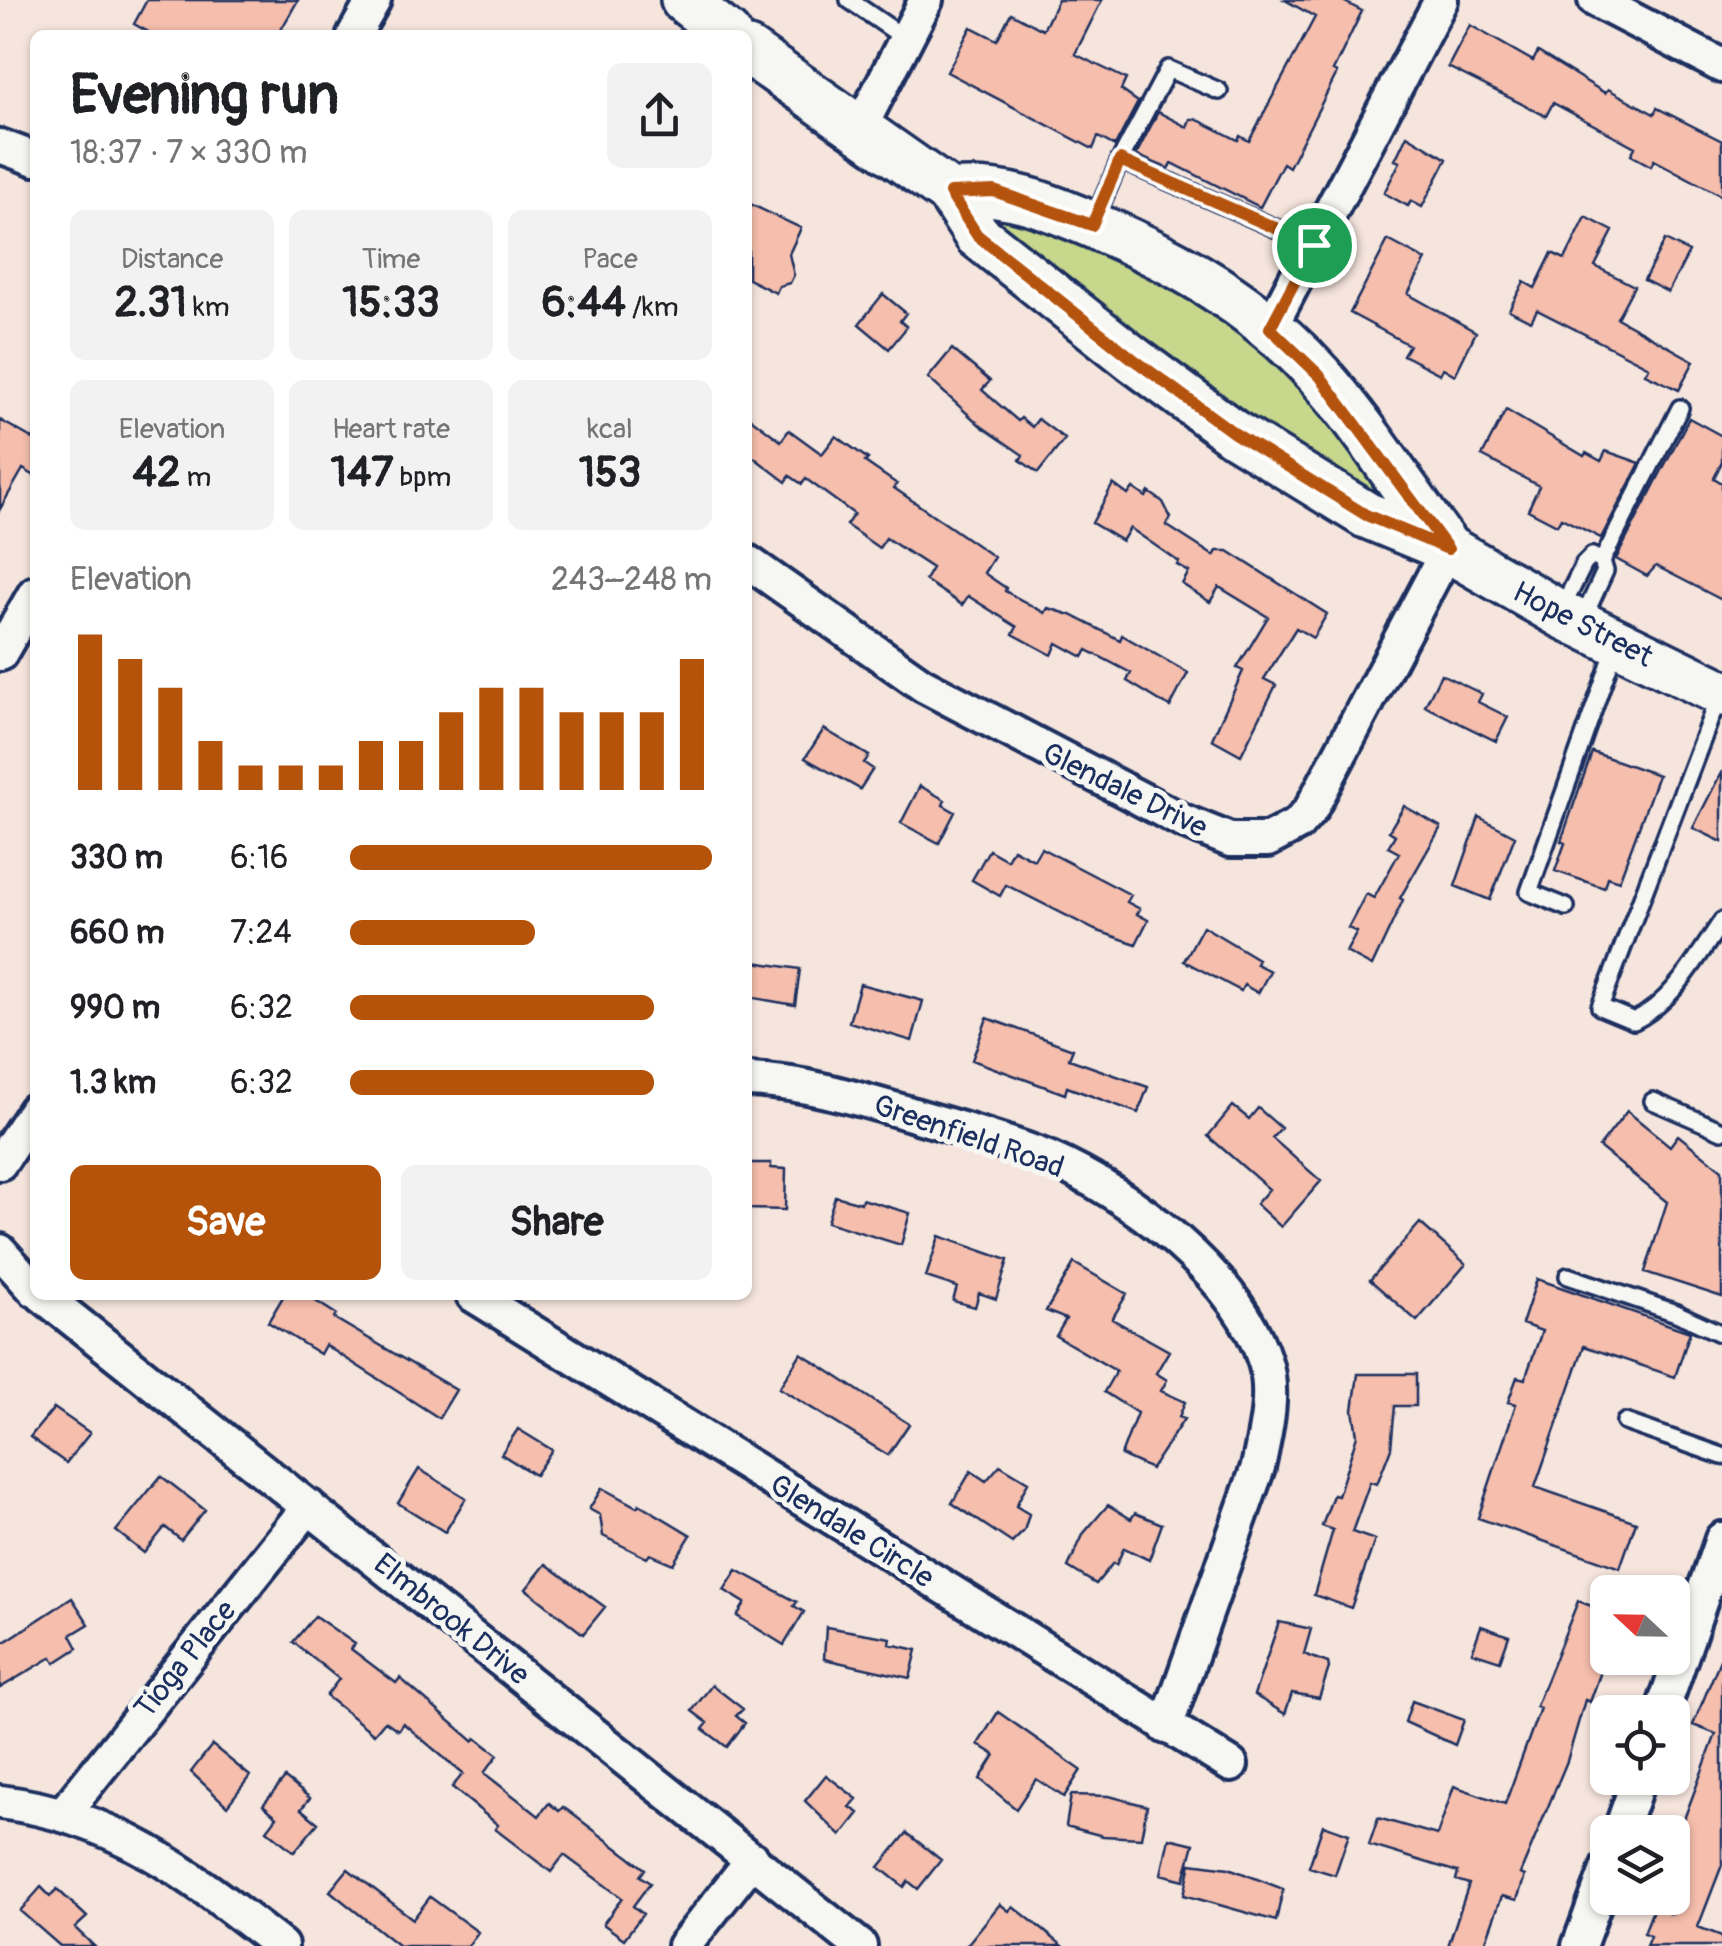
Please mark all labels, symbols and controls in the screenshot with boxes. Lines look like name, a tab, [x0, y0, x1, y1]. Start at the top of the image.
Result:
text: Evening run	[70, 61, 339, 130]
button: share	[607, 63, 712, 168]
text: 18:37 · 7 × 330 m	[70, 133, 308, 173]
pin	[1272, 203, 1357, 288]
icon: arrive	[1287, 218, 1342, 273]
text: Distance	[121, 242, 223, 277]
text: Time	[362, 242, 420, 277]
text: Pace	[582, 242, 638, 277]
text: 2.31	[114, 277, 187, 329]
text: 15:33	[342, 277, 440, 329]
text: 6:44	[541, 277, 626, 329]
text: km	[187, 290, 230, 325]
text: /km	[626, 290, 679, 325]
text: Elevation	[119, 412, 225, 447]
text: Heart rate	[332, 412, 450, 447]
text: kcal	[587, 412, 633, 447]
text: 42	[133, 447, 180, 499]
text: 147	[331, 447, 394, 499]
text: 153	[579, 447, 641, 499]
text: m	[180, 460, 211, 495]
text: bpm	[394, 460, 451, 495]
text: Elevation	[70, 560, 192, 600]
text: 243–248 m	[551, 560, 712, 600]
street label: Hope Street	[1507, 573, 1660, 676]
street label: Glendale Drive	[1036, 735, 1214, 846]
text: 330 m	[70, 838, 163, 878]
text: 6:16	[230, 838, 288, 878]
text: 660 m	[70, 913, 164, 953]
text: 7:24	[230, 913, 292, 953]
text: 990 m	[70, 988, 160, 1028]
text: 6:32	[230, 988, 293, 1028]
text: 1.3 km	[70, 1063, 156, 1103]
text: 6:32	[230, 1063, 293, 1103]
street label: Greenfield Road	[869, 1087, 1069, 1186]
button: Save	[70, 1165, 381, 1280]
button: Share	[401, 1165, 712, 1280]
street label: Glendale Circle	[763, 1466, 941, 1597]
street label: Elmbrook Drive	[366, 1545, 537, 1694]
north arrow	[1590, 1575, 1690, 1675]
map controls	[1590, 1575, 1690, 1915]
street label: Tioga Place	[127, 1593, 244, 1726]
button: locate	[1590, 1695, 1690, 1795]
button: layers	[1590, 1815, 1690, 1915]

